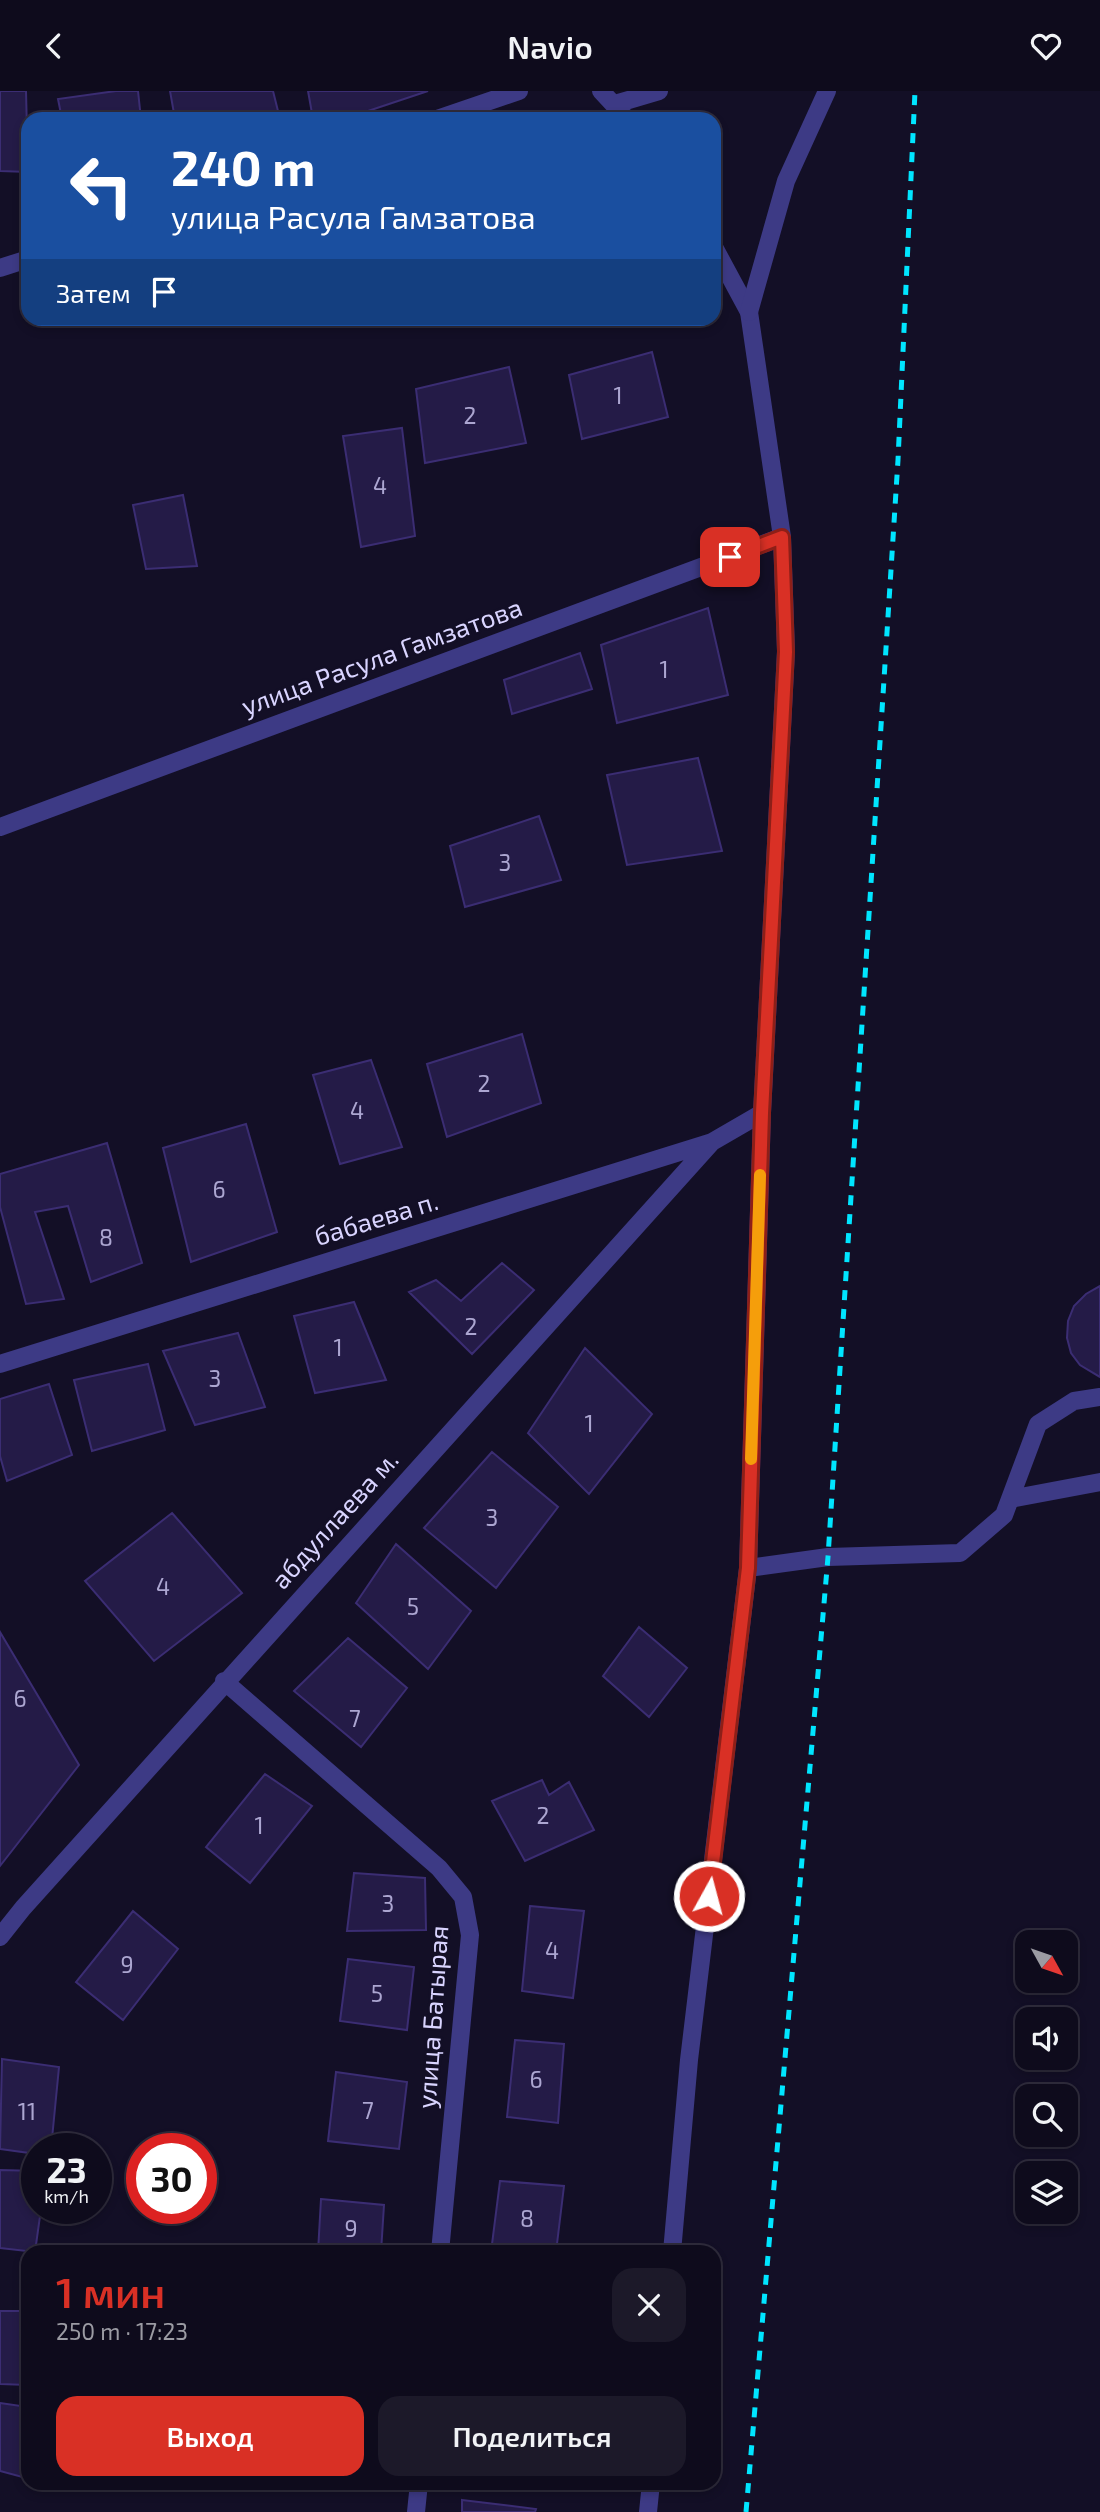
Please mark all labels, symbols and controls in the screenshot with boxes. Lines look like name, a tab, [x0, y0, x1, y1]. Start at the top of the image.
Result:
icon: back	[35, 27, 73, 65]
text: Navio	[507, 27, 593, 65]
icon: heart	[1027, 27, 1065, 65]
text: 240 m	[171, 137, 315, 196]
icon: left	[56, 140, 147, 231]
text: улица Расула Гамзатова	[171, 197, 536, 235]
icon: arrive	[145, 273, 183, 311]
text: Затем	[56, 277, 131, 308]
house number: 1	[613, 381, 623, 409]
house number: 2	[464, 401, 476, 429]
house number: 4	[373, 471, 387, 499]
pin	[700, 527, 760, 587]
icon: arrive	[711, 538, 749, 576]
street label: улица Расула Гамзатова	[237, 590, 526, 722]
house number: 1	[659, 655, 669, 683]
house number: 3	[499, 848, 511, 876]
house number: 2	[478, 1069, 490, 1097]
house number: 4	[350, 1096, 364, 1124]
house number: 6	[212, 1175, 226, 1203]
street label: бабаева п.	[310, 1184, 441, 1251]
house number: 8	[99, 1223, 113, 1251]
house number: 2	[465, 1312, 477, 1340]
house number: 1	[333, 1333, 343, 1361]
house number: 3	[209, 1364, 221, 1392]
house number: 1	[584, 1409, 594, 1437]
street label: абдуллаева м.	[264, 1444, 405, 1595]
house number: 3	[486, 1503, 498, 1531]
house number: 4	[156, 1572, 170, 1600]
house number: 5	[407, 1592, 419, 1620]
house number: 6	[13, 1684, 27, 1712]
house number: 7	[349, 1704, 361, 1732]
house number: 2	[537, 1801, 549, 1829]
house number: 1	[254, 1811, 264, 1839]
position arrow	[672, 1859, 746, 1933]
house number: 3	[382, 1889, 394, 1917]
street label: улица Батырая	[410, 1924, 454, 2110]
north arrow	[1015, 1930, 1078, 1993]
map controls	[1015, 1930, 1078, 2224]
house number: 4	[545, 1936, 559, 1964]
house number: 9	[120, 1950, 134, 1978]
house number: 5	[371, 1979, 383, 2007]
button: sound	[1015, 2007, 1078, 2070]
house number: 6	[529, 2065, 543, 2093]
button: search	[1015, 2084, 1078, 2147]
house number: 7	[362, 2096, 374, 2124]
house number: 11	[18, 2097, 36, 2125]
speed limit sign: 30	[126, 2133, 217, 2224]
text: 23	[46, 2148, 87, 2190]
button: layers	[1015, 2161, 1078, 2224]
text: km/h	[44, 2185, 89, 2207]
house number: 8	[520, 2204, 534, 2232]
house number: 9	[344, 2214, 358, 2242]
text: 1 мин	[56, 2266, 165, 2316]
button: close	[612, 2268, 686, 2342]
text: 250 m · 17:23	[56, 2317, 188, 2345]
button: Выход	[56, 2396, 364, 2476]
button: Поделиться	[378, 2396, 686, 2476]

